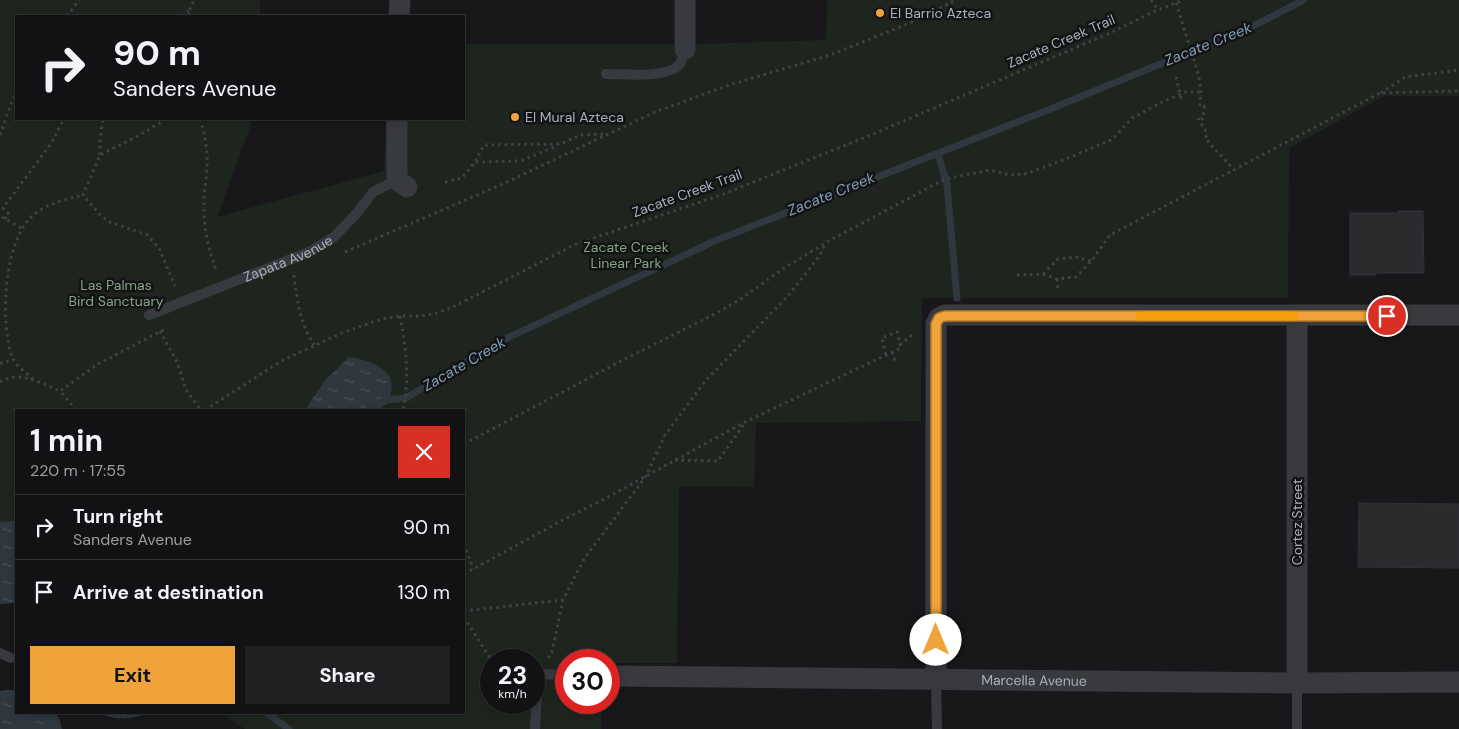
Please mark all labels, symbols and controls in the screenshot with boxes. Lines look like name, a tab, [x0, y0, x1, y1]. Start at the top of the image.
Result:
place label: El Barrio Azteca	[890, 4, 991, 22]
marker: El Barrio Azteca	[874, 7, 886, 19]
street label: Zacate Creek Trail	[1004, 10, 1118, 72]
water label: Zacate Creek	[1161, 17, 1255, 71]
text: 90 m	[113, 30, 201, 76]
icon: right	[30, 35, 95, 100]
text: Sanders Avenue	[113, 74, 276, 103]
place label: El Mural Azteca	[525, 108, 624, 126]
marker: El Mural Azteca	[509, 111, 521, 123]
street label: Zacate Creek Trail	[630, 165, 744, 221]
water label: Zacate Creek	[784, 167, 878, 221]
street label: Zapata Avenue	[241, 231, 336, 286]
park label: Zacate Creek Linear Park	[583, 238, 669, 272]
park label: Las Palmas Bird Sanctuary	[69, 276, 164, 310]
pin	[1366, 295, 1408, 337]
icon: arrive	[1373, 302, 1401, 330]
water label: Zacate Creek	[419, 332, 509, 396]
text: 1 min	[30, 421, 103, 460]
button: close	[398, 426, 450, 478]
text: 220 m · 17:55	[30, 460, 126, 481]
street label: Cortez Street	[1288, 479, 1306, 565]
text: Turn right	[73, 504, 163, 529]
icon: right	[30, 513, 58, 541]
text: 90 m	[403, 515, 450, 540]
text: Sanders Avenue	[73, 529, 192, 550]
icon: arrive	[30, 578, 58, 606]
text: Arrive at destination	[73, 580, 264, 605]
text: 130 m	[398, 580, 450, 605]
position arrow	[909, 613, 961, 665]
button: Exit	[30, 646, 235, 704]
button: Share	[245, 646, 450, 704]
speed limit sign: 30	[555, 649, 620, 714]
text: 23	[498, 659, 527, 692]
street label: Marcella Avenue	[981, 671, 1087, 690]
text: km/h	[498, 686, 527, 702]

